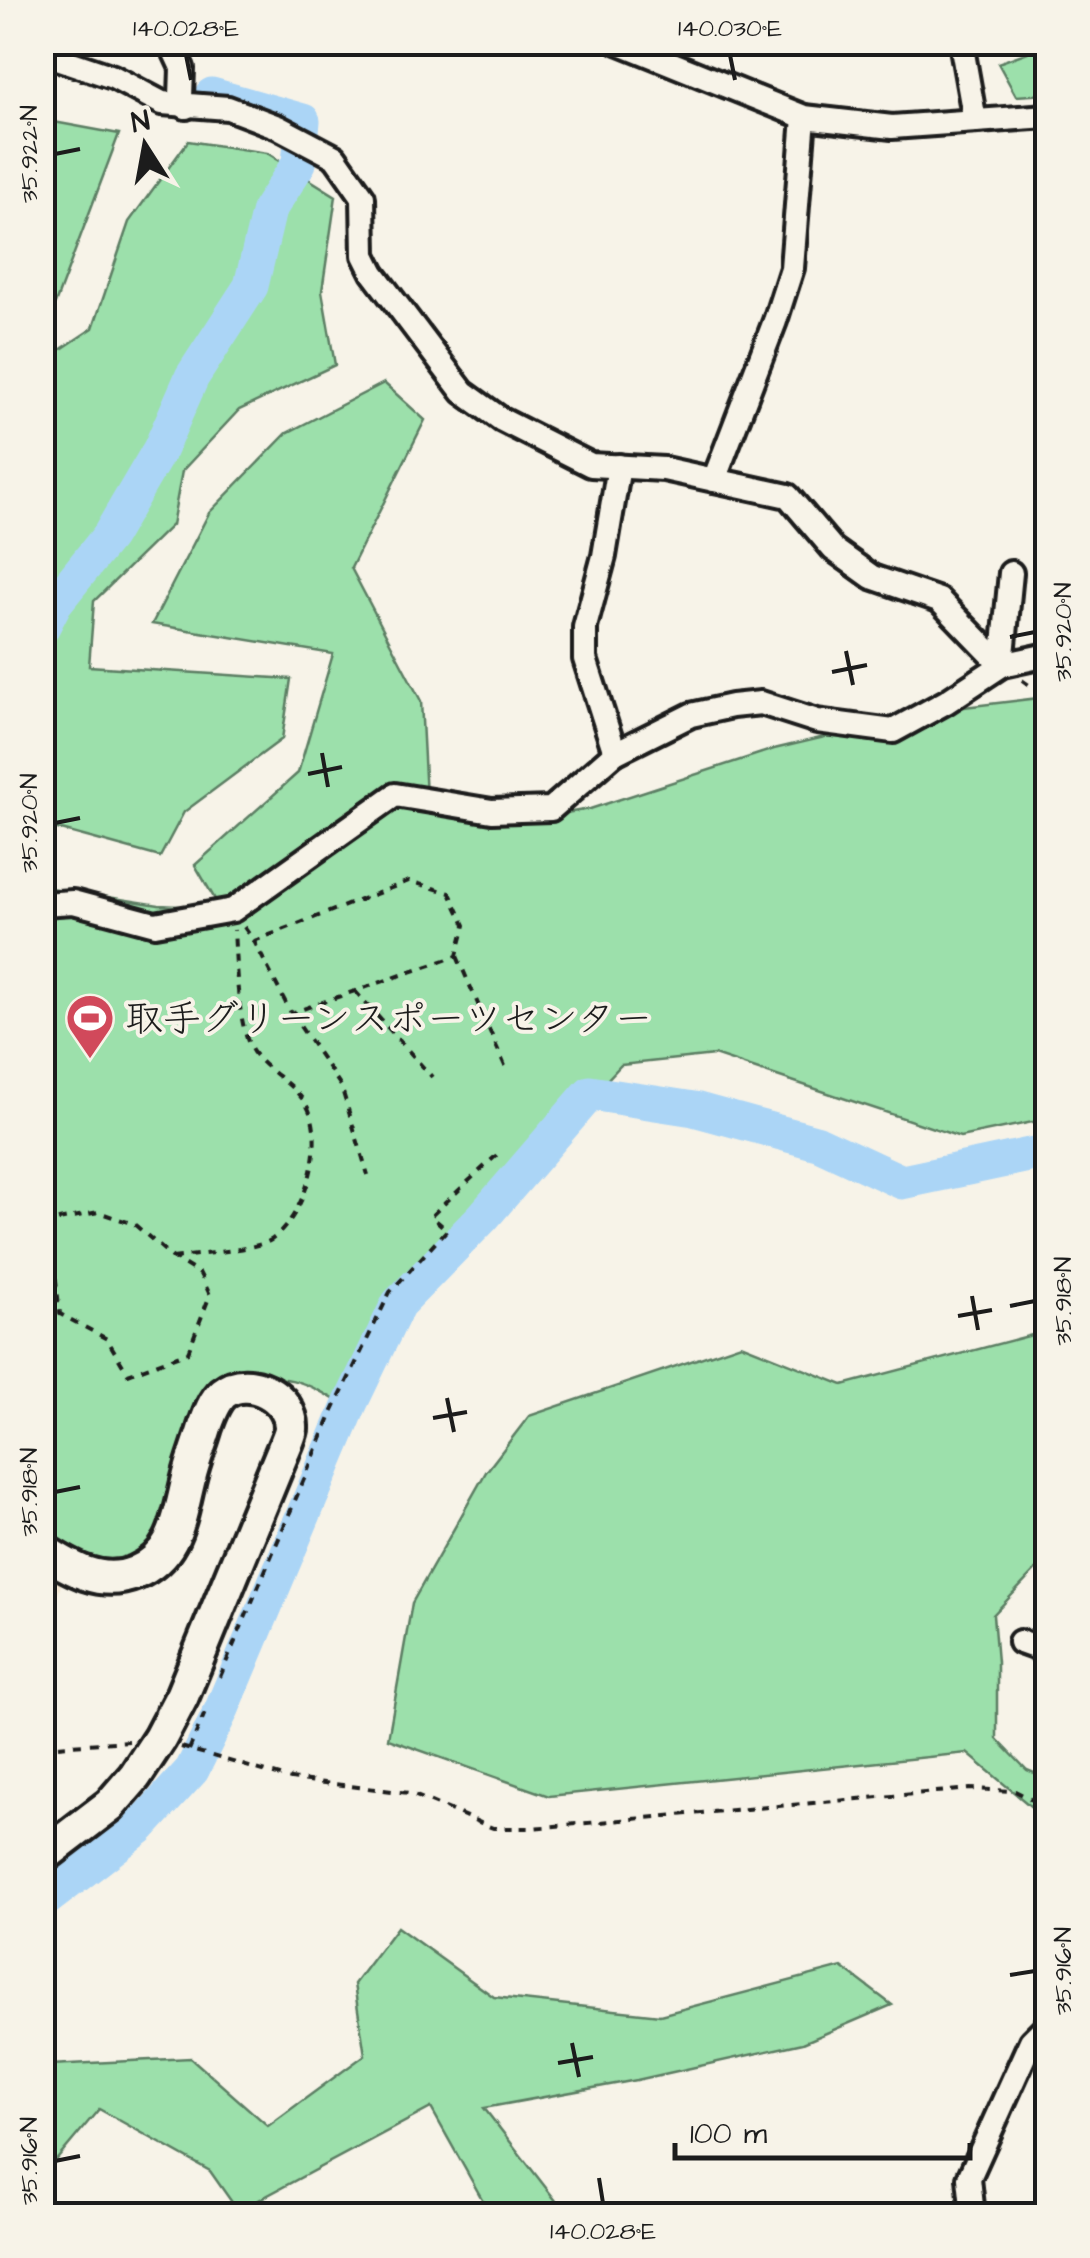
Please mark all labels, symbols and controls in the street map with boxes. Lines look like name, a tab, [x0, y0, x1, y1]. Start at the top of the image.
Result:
text: 140.028°E	[133, 11, 239, 46]
text: 140.030°E	[678, 11, 782, 46]
north arrow	[95, 95, 195, 195]
text: N	[128, 101, 153, 143]
text: 35.922°N	[12, 105, 47, 203]
text: 35.920°N	[1046, 582, 1081, 682]
text: 35.920°N	[12, 773, 47, 873]
sports icon: 取手グリーンスポーツセンター	[64, 992, 116, 1060]
place label: 取手グリーンスポーツセンター	[125, 994, 652, 1046]
text: 35.918°N	[1046, 1257, 1081, 1345]
text: 35.918°N	[12, 1448, 47, 1536]
text: 35.916°N	[1046, 1927, 1081, 2015]
scale bar	[675, 2098, 970, 2160]
text: 100 m	[690, 2113, 768, 2155]
text: 35.916°N	[12, 2117, 47, 2205]
text: 140.028°E	[550, 2214, 656, 2249]

